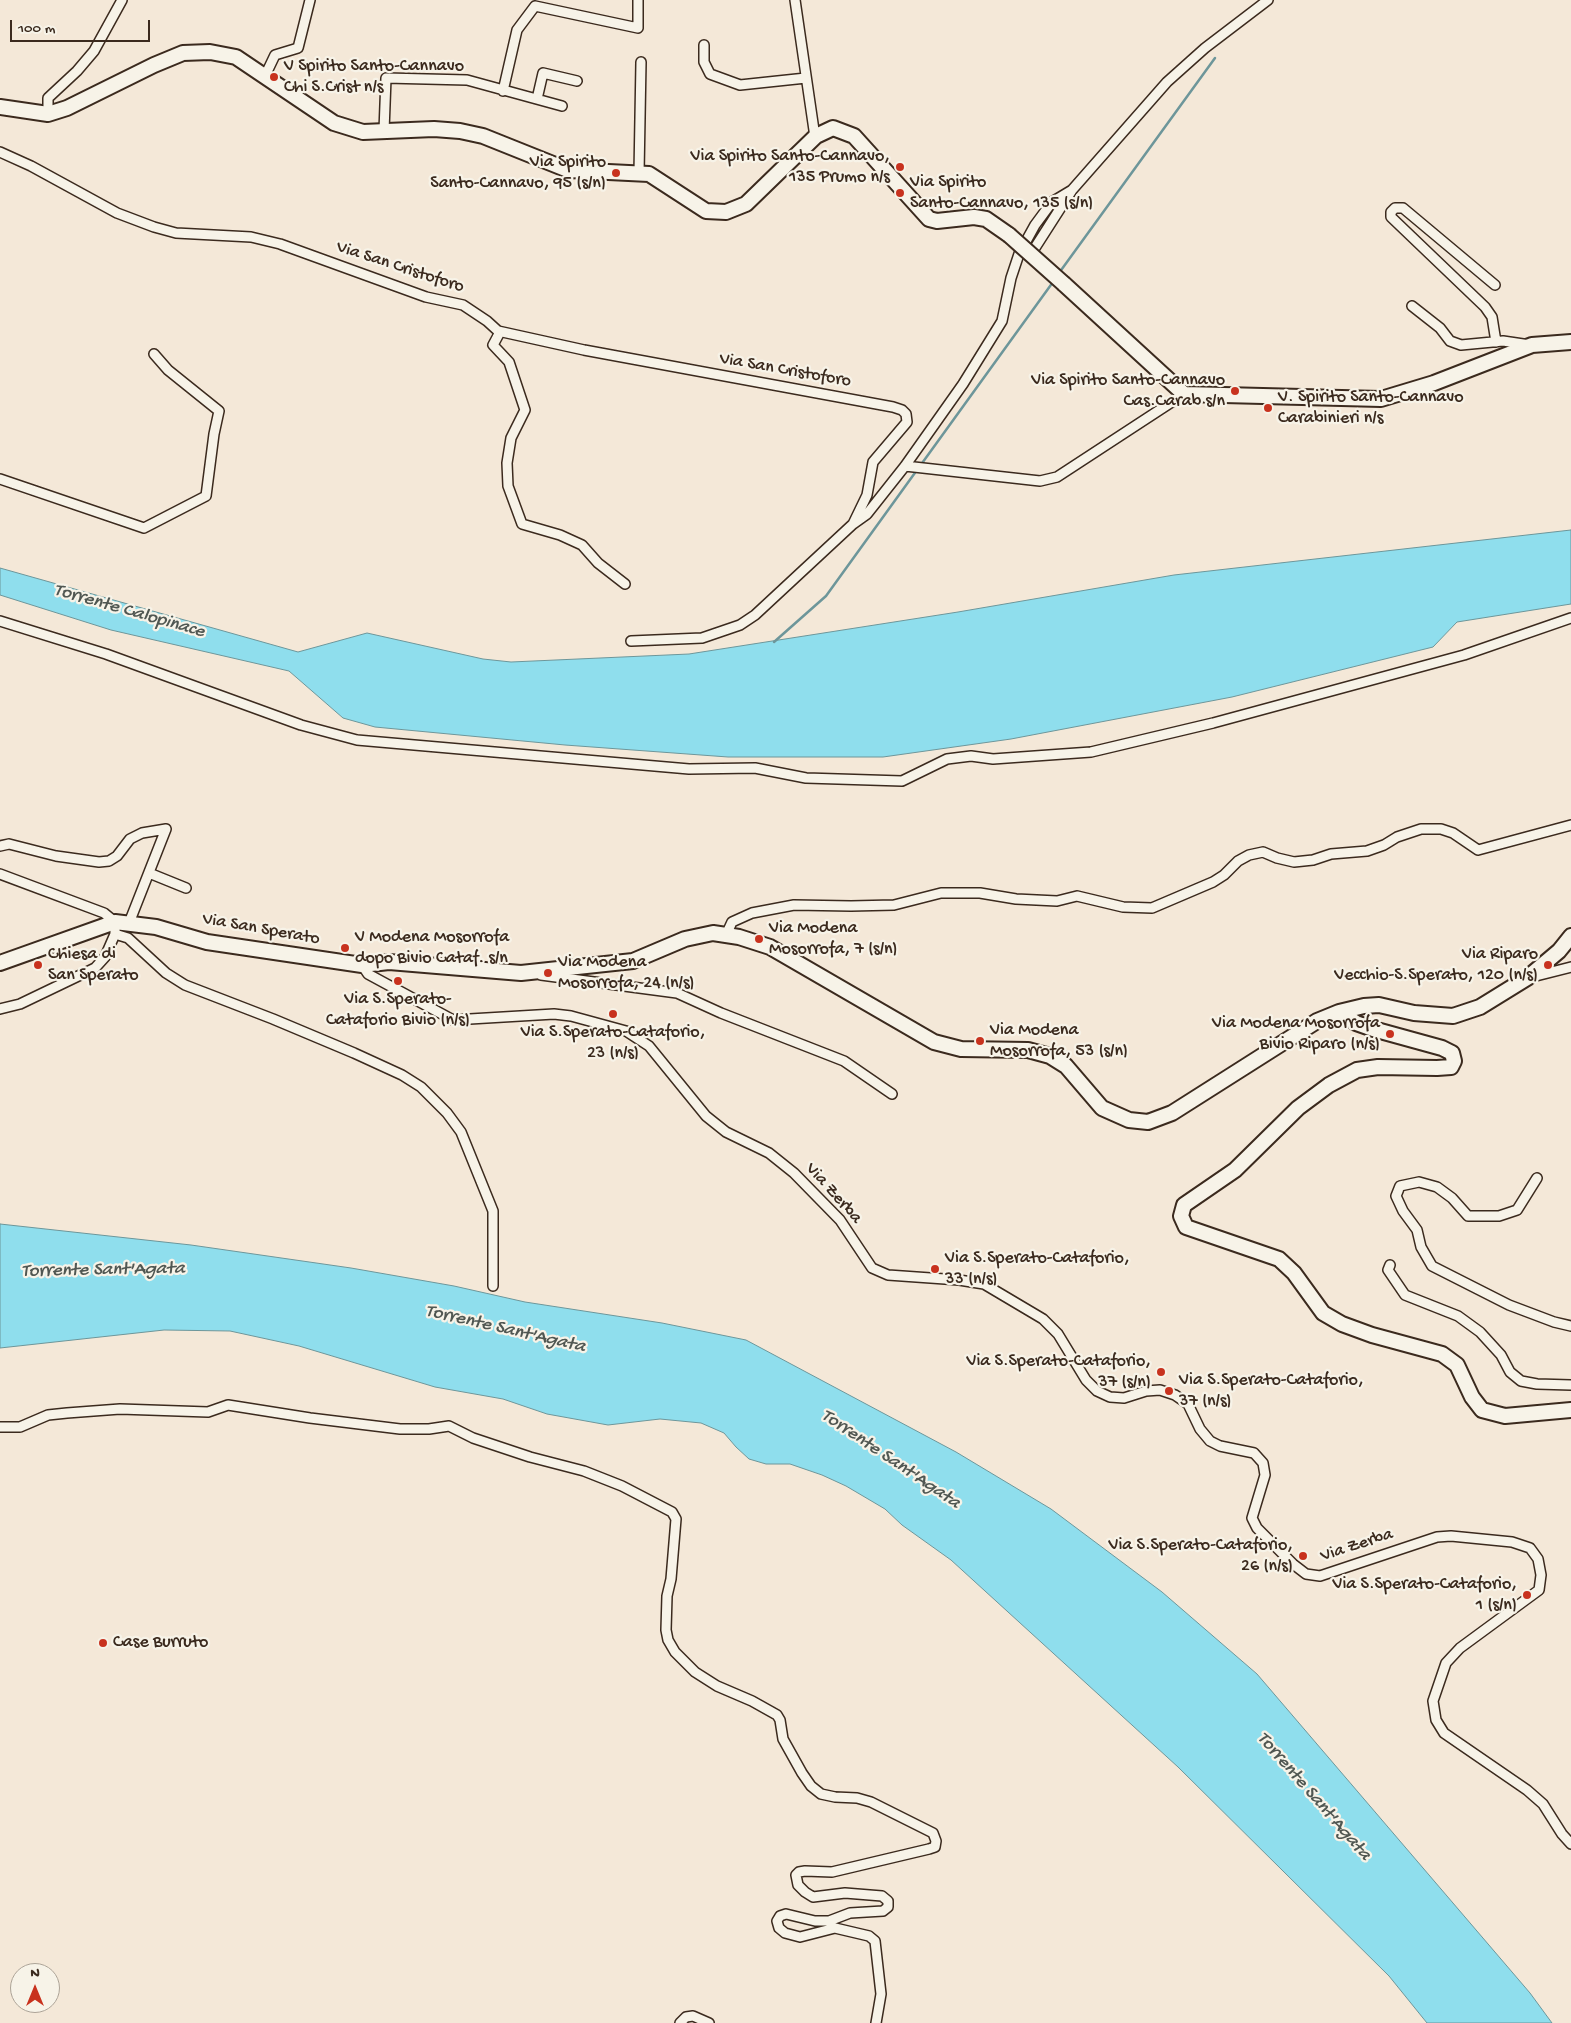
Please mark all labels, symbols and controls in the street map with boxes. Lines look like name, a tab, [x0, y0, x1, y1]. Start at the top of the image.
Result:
scale bar	[12, 10, 152, 42]
text: 100 m	[18, 20, 55, 38]
place label: V Spirito Santo-Cannavo Chi S.Crist n/s	[284, 56, 464, 98]
marker: V Spirito Santo-Cannavo Chi S.Crist n/s	[268, 71, 280, 83]
place label: Via Spirito Santo-Cannavo, 135 Prumo n/s	[690, 146, 890, 188]
place label: Via Spirito Santo-Cannavo, 95 (s/n)	[430, 152, 606, 194]
marker: Via Spirito Santo-Cannavo, 135 Prumo n/s	[894, 161, 906, 173]
marker: Via Spirito Santo-Cannavo, 95 (s/n)	[610, 167, 622, 179]
place label: Via Spirito Santo-Cannavo, 135 (s/n)	[910, 172, 1093, 214]
marker: Via Spirito Santo-Cannavo, 135 (s/n)	[894, 187, 906, 199]
street label: Via San Cristoforo	[333, 237, 467, 299]
street label: Via San Cristoforo	[718, 349, 852, 393]
place label: Via Spirito Santo-Cannavo Cas.Carab s/n	[1031, 370, 1225, 412]
marker: Via Spirito Santo-Cannavo Cas.Carab s/n	[1229, 385, 1241, 397]
place label: V. Spirito Santo-Cannavo Carabinieri n/s	[1278, 387, 1464, 429]
marker: V. Spirito Santo-Cannavo Carabinieri n/s	[1262, 402, 1274, 414]
water label: Torrente Calopinace	[51, 580, 207, 644]
street label: Via San Sperato	[201, 909, 321, 951]
place label: Via Modena Mosorrofa, 7 (s/n)	[769, 918, 898, 961]
place label: V Modena Mosorrofa dopo Bivio Cataf. s/n	[355, 927, 509, 970]
marker: Via Modena Mosorrofa, 7 (s/n)	[753, 933, 765, 945]
marker: V Modena Mosorrofa dopo Bivio Cataf. s/n	[339, 942, 351, 954]
place label: Chiesa di San Sperato	[48, 944, 139, 986]
place label: Via Riparo Vecchio-S.Sperato, 120 (n/s)	[1334, 944, 1538, 986]
place label: Via Modena Mosorrofa, 24 (n/s)	[558, 952, 695, 994]
marker: Chiesa di San Sperato	[32, 959, 44, 971]
marker: Via Riparo Vecchio-S.Sperato, 120 (n/s)	[1542, 959, 1554, 971]
marker: Via Modena Mosorrofa, 24 (n/s)	[542, 967, 554, 979]
marker: Via S.Sperato- Cataforio Bivio (n/s)	[392, 975, 404, 987]
place label: Via S.Sperato- Cataforio Bivio (n/s)	[326, 989, 470, 1032]
marker: Via S.Sperato-Cataforio, 23 (n/s)	[607, 1008, 619, 1020]
place label: Via Modena Mosorrofa Bivio Riparo (n/s)	[1212, 1013, 1380, 1056]
place label: Via Modena Mosorrofa, 53 (s/n)	[990, 1020, 1128, 1062]
place label: Via S.Sperato-Cataforio, 23 (n/s)	[521, 1022, 705, 1064]
marker: Via Modena Mosorrofa Bivio Riparo (n/s)	[1384, 1028, 1396, 1040]
marker: Via Modena Mosorrofa, 53 (s/n)	[974, 1035, 986, 1047]
street label: Via Zerba	[800, 1159, 866, 1229]
place label: Via S.Sperato-Cataforio, 33 (n/s)	[945, 1248, 1130, 1290]
water label: Torrente Sant'Agata	[21, 1258, 185, 1284]
marker: Via S.Sperato-Cataforio, 33 (n/s)	[929, 1263, 941, 1275]
water label: Torrente Sant'Agata	[423, 1301, 587, 1359]
place label: Via S.Sperato-Cataforio, 37 (s/n)	[966, 1351, 1151, 1394]
marker: Via S.Sperato-Cataforio, 37 (s/n)	[1155, 1366, 1167, 1378]
place label: Via S.Sperato-Cataforio, 37 (n/s)	[1179, 1370, 1364, 1412]
marker: Via S.Sperato-Cataforio, 37 (n/s)	[1163, 1385, 1175, 1397]
water label: Torrente Sant'Agata	[816, 1405, 964, 1515]
street label: Via Zerba	[1318, 1524, 1396, 1568]
place label: Via S.Sperato-Cataforio, 26 (n/s)	[1108, 1535, 1293, 1578]
marker: Via S.Sperato-Cataforio, 26 (n/s)	[1297, 1550, 1309, 1562]
place label: Via S.Sperato-Cataforio, 1 (s/n)	[1332, 1574, 1517, 1616]
marker: Via S.Sperato-Cataforio, 1 (s/n)	[1521, 1589, 1533, 1601]
place label: Case Burruto	[113, 1632, 208, 1654]
marker: Case Burruto	[97, 1637, 109, 1649]
water label: Torrente Sant'Agata	[1251, 1728, 1375, 1866]
north arrow	[10, 1963, 60, 2013]
text: N	[30, 1965, 40, 1982]

